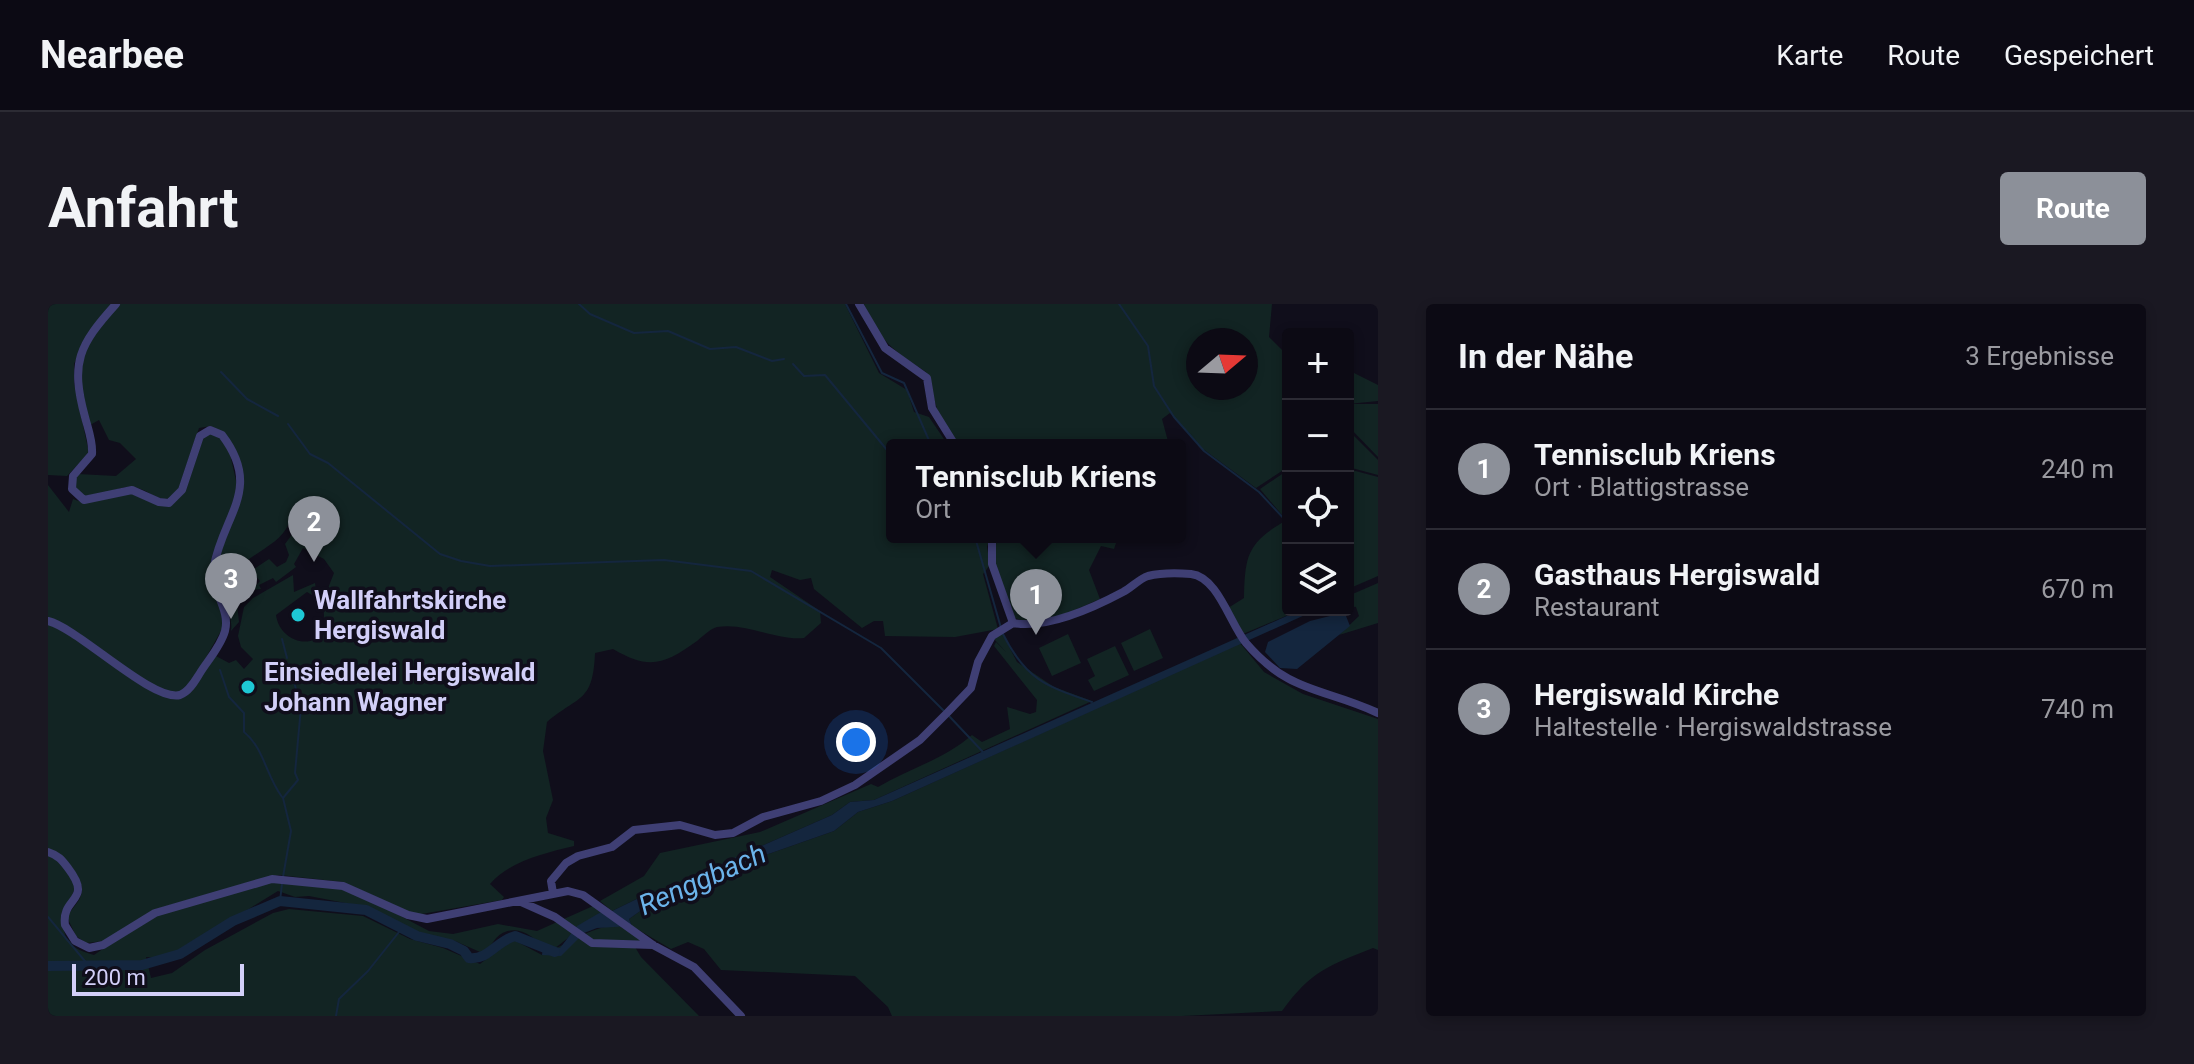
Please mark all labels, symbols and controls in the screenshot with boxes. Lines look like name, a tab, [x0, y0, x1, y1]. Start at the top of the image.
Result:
text: Nearbee	[40, 33, 184, 77]
text: Karte	[1776, 39, 1843, 72]
text: Route	[1887, 39, 1960, 72]
text: Gespeichert	[2004, 39, 2154, 72]
button: Route	[2000, 172, 2146, 245]
text: Anfahrt	[48, 175, 238, 241]
north arrow	[1186, 328, 1258, 400]
map controls	[1282, 328, 1354, 616]
button: +	[1282, 328, 1354, 400]
text: In der Nähe	[1458, 336, 1633, 376]
text: 3 Ergebnisse	[1965, 341, 2114, 371]
button: −	[1282, 400, 1354, 472]
text: Tennisclub Kriens	[1534, 437, 1776, 472]
popup	[886, 439, 1186, 543]
text: 1	[1477, 454, 1491, 484]
text: 240 m	[2041, 454, 2114, 484]
text: Tennisclub Kriens	[915, 459, 1157, 494]
button: locate	[1282, 472, 1354, 544]
text: Ort · Blattigstrasse	[1534, 472, 1749, 502]
text: Ort	[915, 494, 951, 524]
pin: 2	[288, 496, 340, 562]
button: layers	[1282, 544, 1354, 616]
pin: 3	[205, 553, 257, 619]
text: Gasthaus Hergiswald	[1534, 557, 1820, 592]
pin: 1	[1010, 569, 1062, 635]
text: 2	[1477, 574, 1491, 604]
text: 670 m	[2041, 574, 2114, 604]
place label: Wallfahrtskirche Hergiswald	[314, 585, 506, 645]
text: Restaurant	[1534, 592, 1660, 622]
marker: Wallfahrtskirche Hergiswald	[289, 606, 307, 624]
place label: Einsiedlelei Hergiswald Johann Wagner	[264, 657, 535, 717]
text: Hergiswald Kirche	[1534, 677, 1779, 712]
marker: Einsiedlelei Hergiswald Johann Wagner	[239, 678, 257, 696]
text: 3	[1477, 694, 1491, 724]
text: 740 m	[2041, 694, 2114, 724]
text: Haltestelle · Hergiswaldstrasse	[1534, 712, 1892, 742]
your location	[836, 722, 876, 762]
water label: Renggbach	[633, 837, 771, 922]
scale bar	[72, 960, 244, 996]
text: 200 m	[84, 965, 146, 990]

